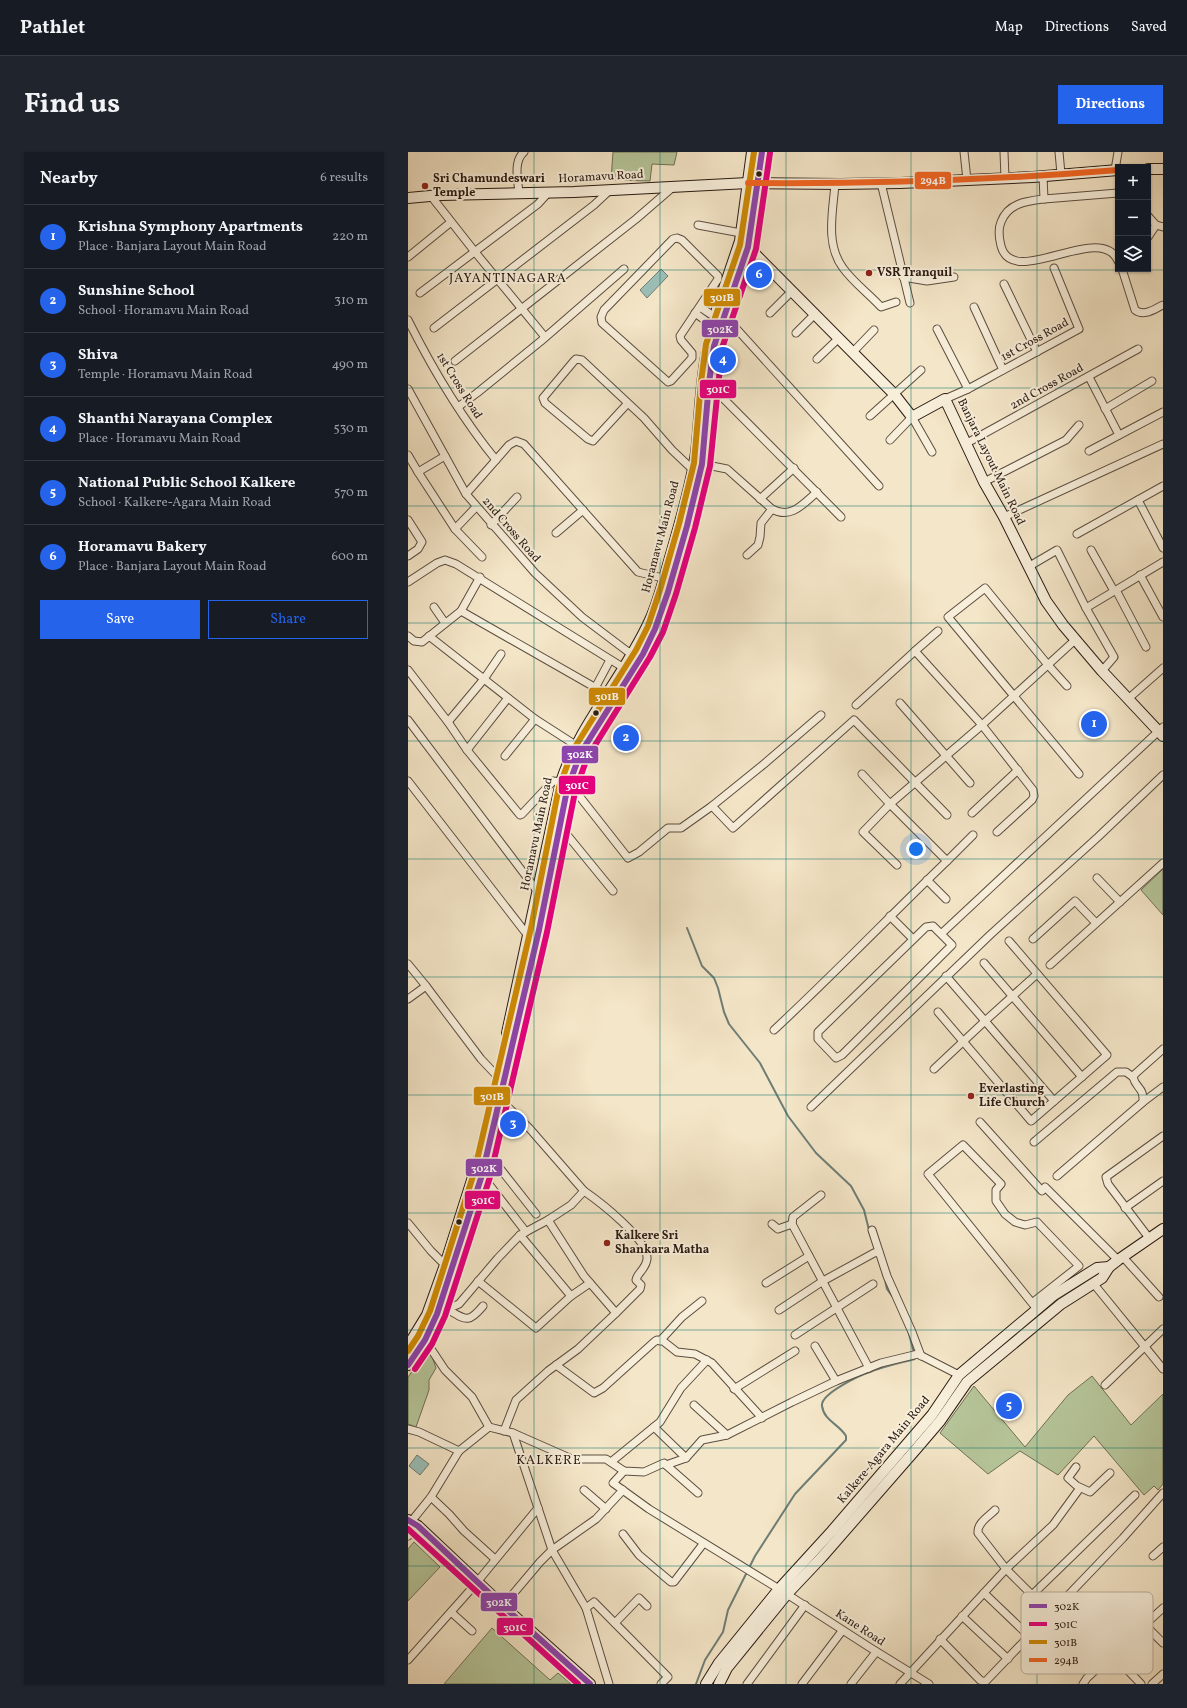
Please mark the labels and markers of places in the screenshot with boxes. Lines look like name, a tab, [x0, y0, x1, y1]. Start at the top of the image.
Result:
unlabelled marker	[754, 169, 764, 179]
place label: Sri Chamundeswari Temple	[433, 171, 545, 201]
marker: Sri Chamundeswari Temple	[420, 181, 430, 191]
pin: 6	[746, 260, 772, 290]
place label: VSR Tranquil	[877, 265, 952, 281]
marker: VSR Tranquil	[864, 268, 874, 278]
pin: 4	[710, 345, 736, 375]
unlabelled marker	[591, 708, 601, 718]
pin: 1	[1081, 709, 1107, 739]
pin: 2	[613, 723, 639, 753]
place label: Everlasting Life Church	[979, 1081, 1046, 1111]
marker: Everlasting Life Church	[966, 1091, 976, 1101]
pin: 3	[500, 1109, 526, 1139]
unlabelled marker	[454, 1217, 464, 1227]
place label: Kalkere Sri Shankara Matha	[615, 1228, 710, 1258]
marker: Kalkere Sri Shankara Matha	[602, 1238, 612, 1248]
pin: 5	[996, 1391, 1022, 1421]

